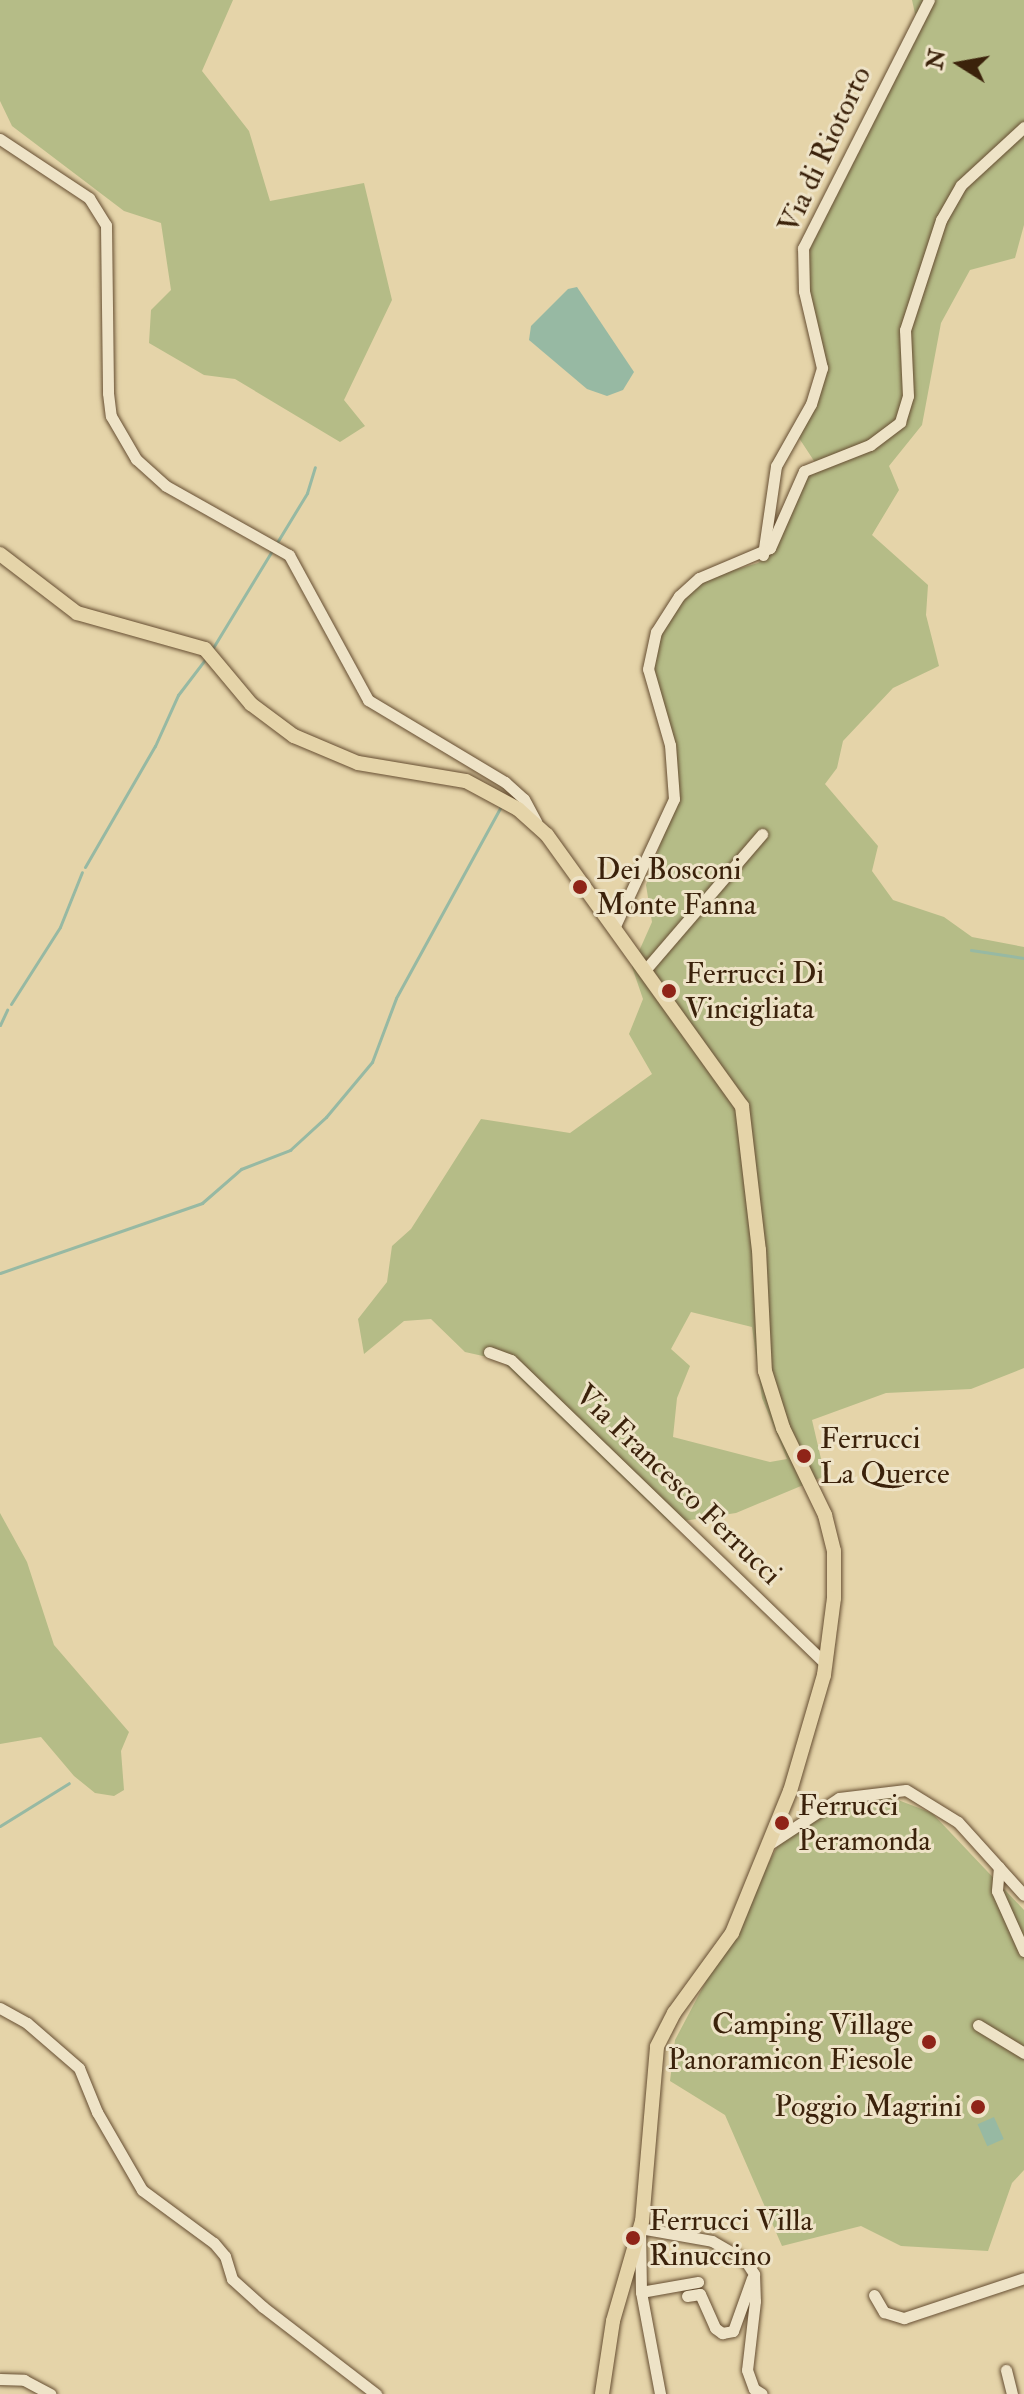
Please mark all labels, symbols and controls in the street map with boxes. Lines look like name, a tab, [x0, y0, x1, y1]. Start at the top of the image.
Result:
north arrow	[920, 24, 1000, 104]
text: N	[921, 47, 952, 72]
street label: Via di Riotorto	[771, 61, 879, 239]
place label: Dei Bosconi Monte Fanna	[596, 852, 756, 922]
marker: Dei Bosconi Monte Fanna	[571, 878, 589, 896]
place label: Ferrucci Di Vincigliata	[685, 956, 824, 1026]
marker: Ferrucci Di Vincigliata	[660, 982, 678, 1000]
street label: Via Francesco Ferrucci	[567, 1377, 789, 1593]
place label: Ferrucci La Querce	[820, 1421, 949, 1492]
marker: Ferrucci La Querce	[795, 1447, 813, 1465]
place label: Ferrucci Peramonda	[798, 1788, 931, 1858]
marker: Ferrucci Peramonda	[773, 1814, 791, 1832]
place label: Camping Village Panoramicon Fiesole	[668, 2007, 913, 2078]
marker: Camping Village Panoramicon Fiesole	[920, 2033, 938, 2051]
place label: Poggio Magrini	[774, 2089, 962, 2125]
marker: Poggio Magrini	[969, 2098, 987, 2116]
place label: Ferrucci Villa Rinuccino	[649, 2203, 813, 2274]
marker: Ferrucci Villa Rinuccino	[624, 2229, 642, 2247]

